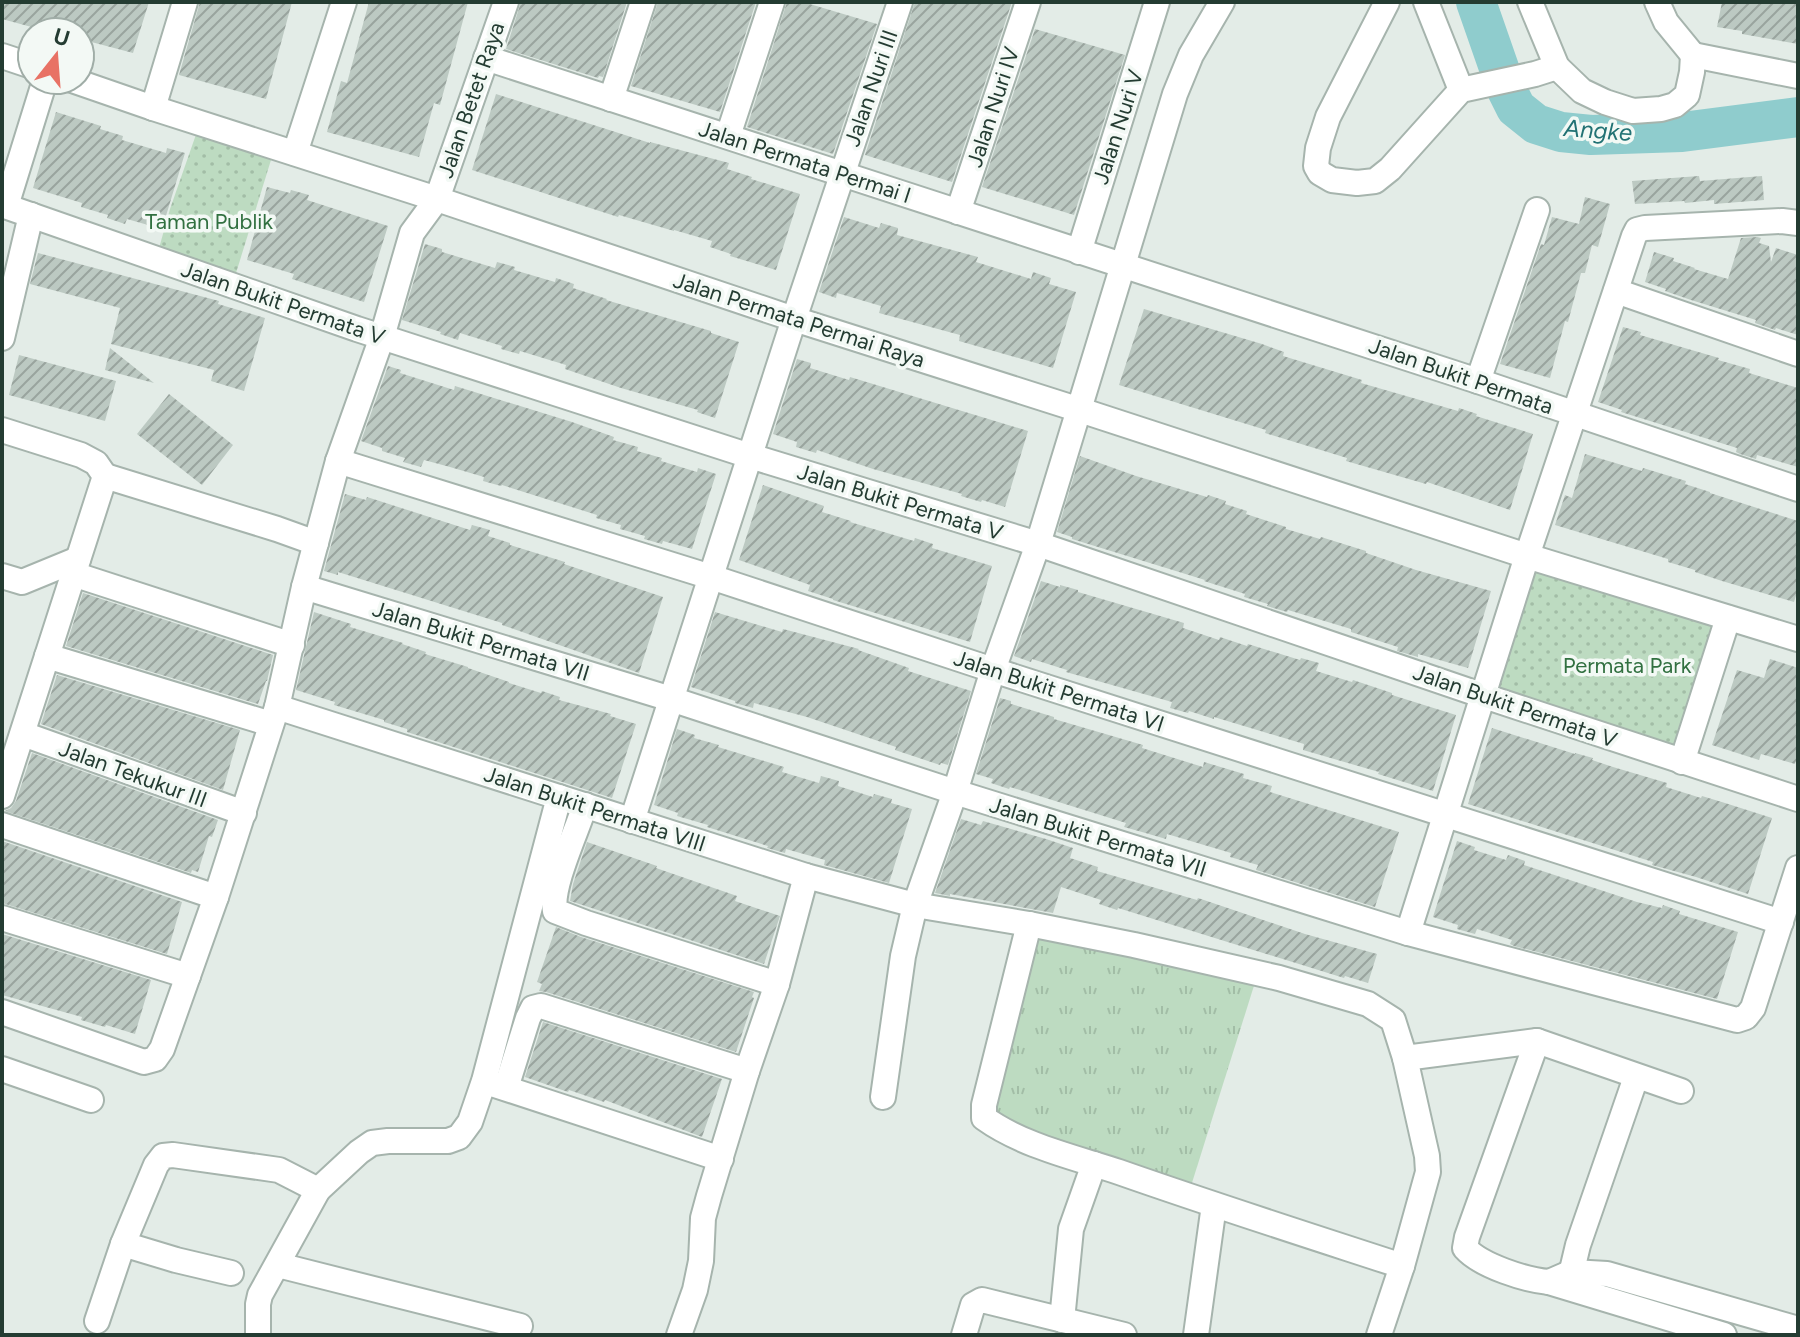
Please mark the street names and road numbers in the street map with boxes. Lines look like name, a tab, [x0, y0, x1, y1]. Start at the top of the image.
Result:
street label: Jalan Betet Raya	[432, 18, 510, 182]
street label: Jalan Nuri III	[838, 26, 904, 150]
street label: Jalan Nuri IV	[961, 43, 1025, 171]
street label: Jalan Nuri V	[1087, 66, 1149, 188]
street label: Jalan Permata Permai I	[695, 115, 915, 209]
street label: Jalan Bukit Permata V	[178, 255, 389, 351]
street label: Jalan Permata Permai Raya	[670, 267, 928, 373]
street label: Jalan Bukit Permata	[1365, 332, 1557, 420]
street label: Jalan Bukit Permata V	[794, 458, 1007, 546]
street label: Jalan Bukit Permata VII	[369, 595, 593, 687]
street label: Jalan Bukit Permata VI	[950, 644, 1168, 738]
street label: Jalan Bukit Permata V	[1410, 658, 1621, 754]
street label: Jalan Tekukur III	[55, 735, 211, 813]
street label: Jalan Bukit Permata VIII	[481, 760, 709, 858]
street label: Jalan Bukit Permata VII	[986, 791, 1210, 883]

